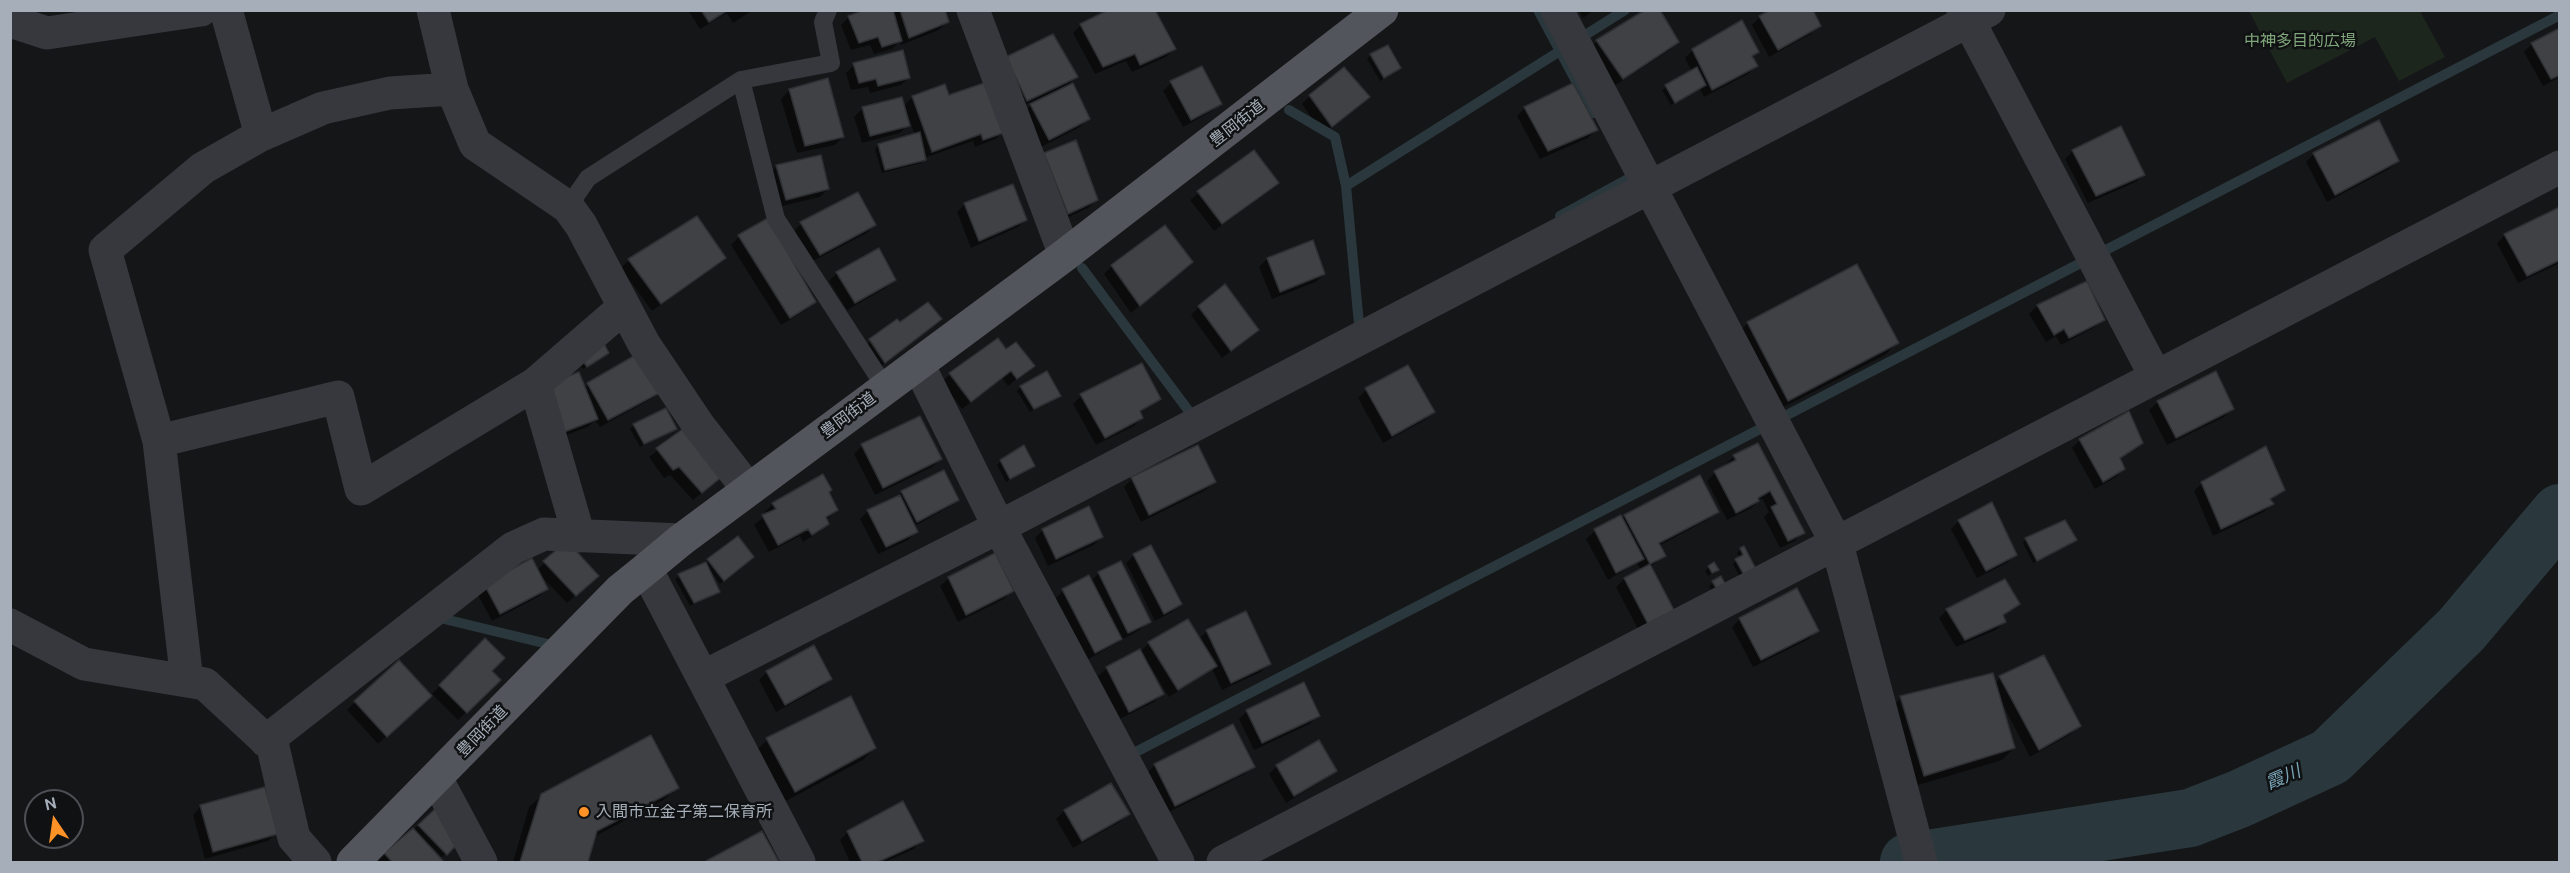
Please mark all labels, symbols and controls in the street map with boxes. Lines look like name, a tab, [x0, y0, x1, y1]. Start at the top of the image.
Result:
park label: 中神多目的広場	[2244, 31, 2356, 51]
street label: 豊岡街道	[1206, 96, 1268, 150]
street label: 豊岡街道	[817, 388, 879, 442]
street label: 豊岡街道	[453, 701, 511, 761]
water label: 霞川	[2262, 760, 2304, 794]
north arrow	[24, 789, 84, 849]
text: N	[43, 793, 58, 814]
place label: 入間市立金子第二保育所	[596, 802, 772, 822]
marker: 入間市立金子第二保育所	[577, 805, 591, 819]

